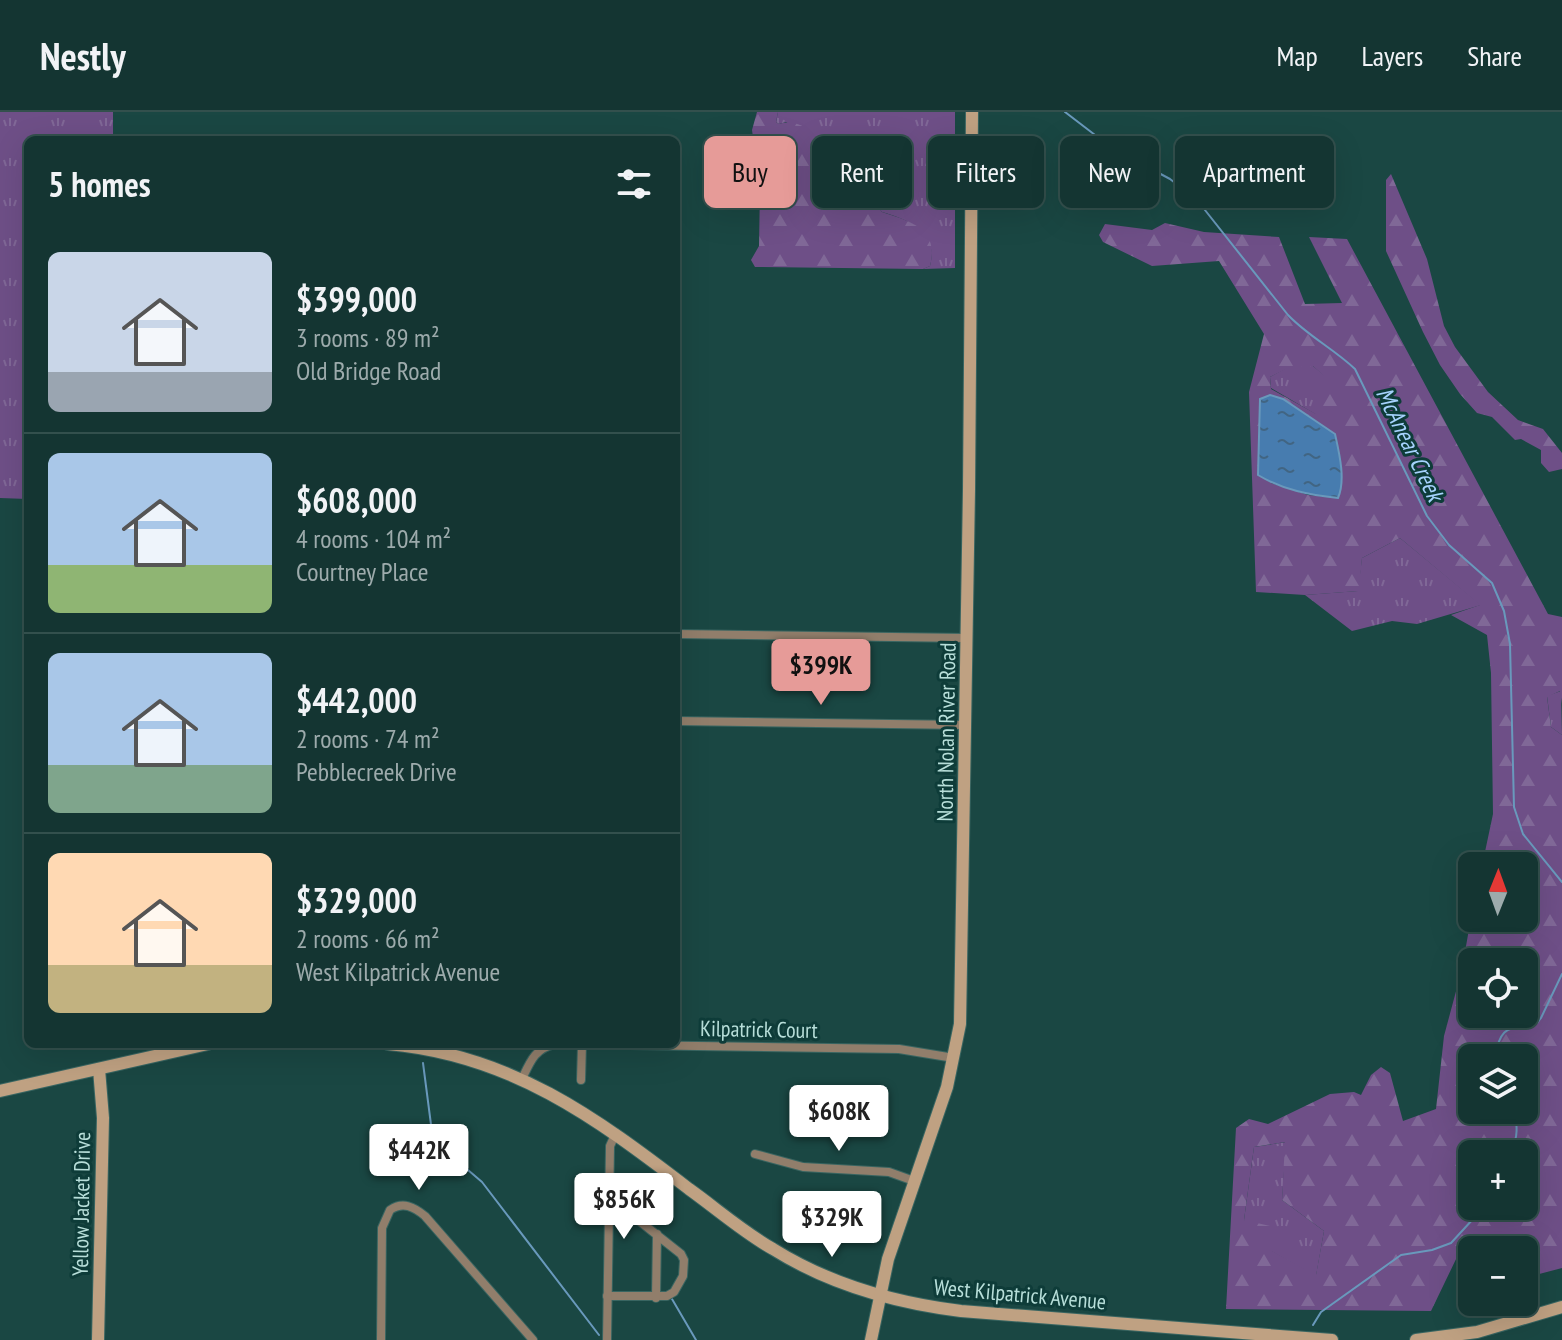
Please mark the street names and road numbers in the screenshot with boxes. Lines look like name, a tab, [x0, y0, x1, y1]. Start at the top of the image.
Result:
street label: North Nolan River Road	[930, 642, 962, 822]
street label: Kilpatrick Court	[700, 1014, 818, 1044]
street label: Yellow Jacket Drive	[66, 1132, 96, 1276]
street label: West Kilpatrick Avenue	[933, 1273, 1107, 1315]

